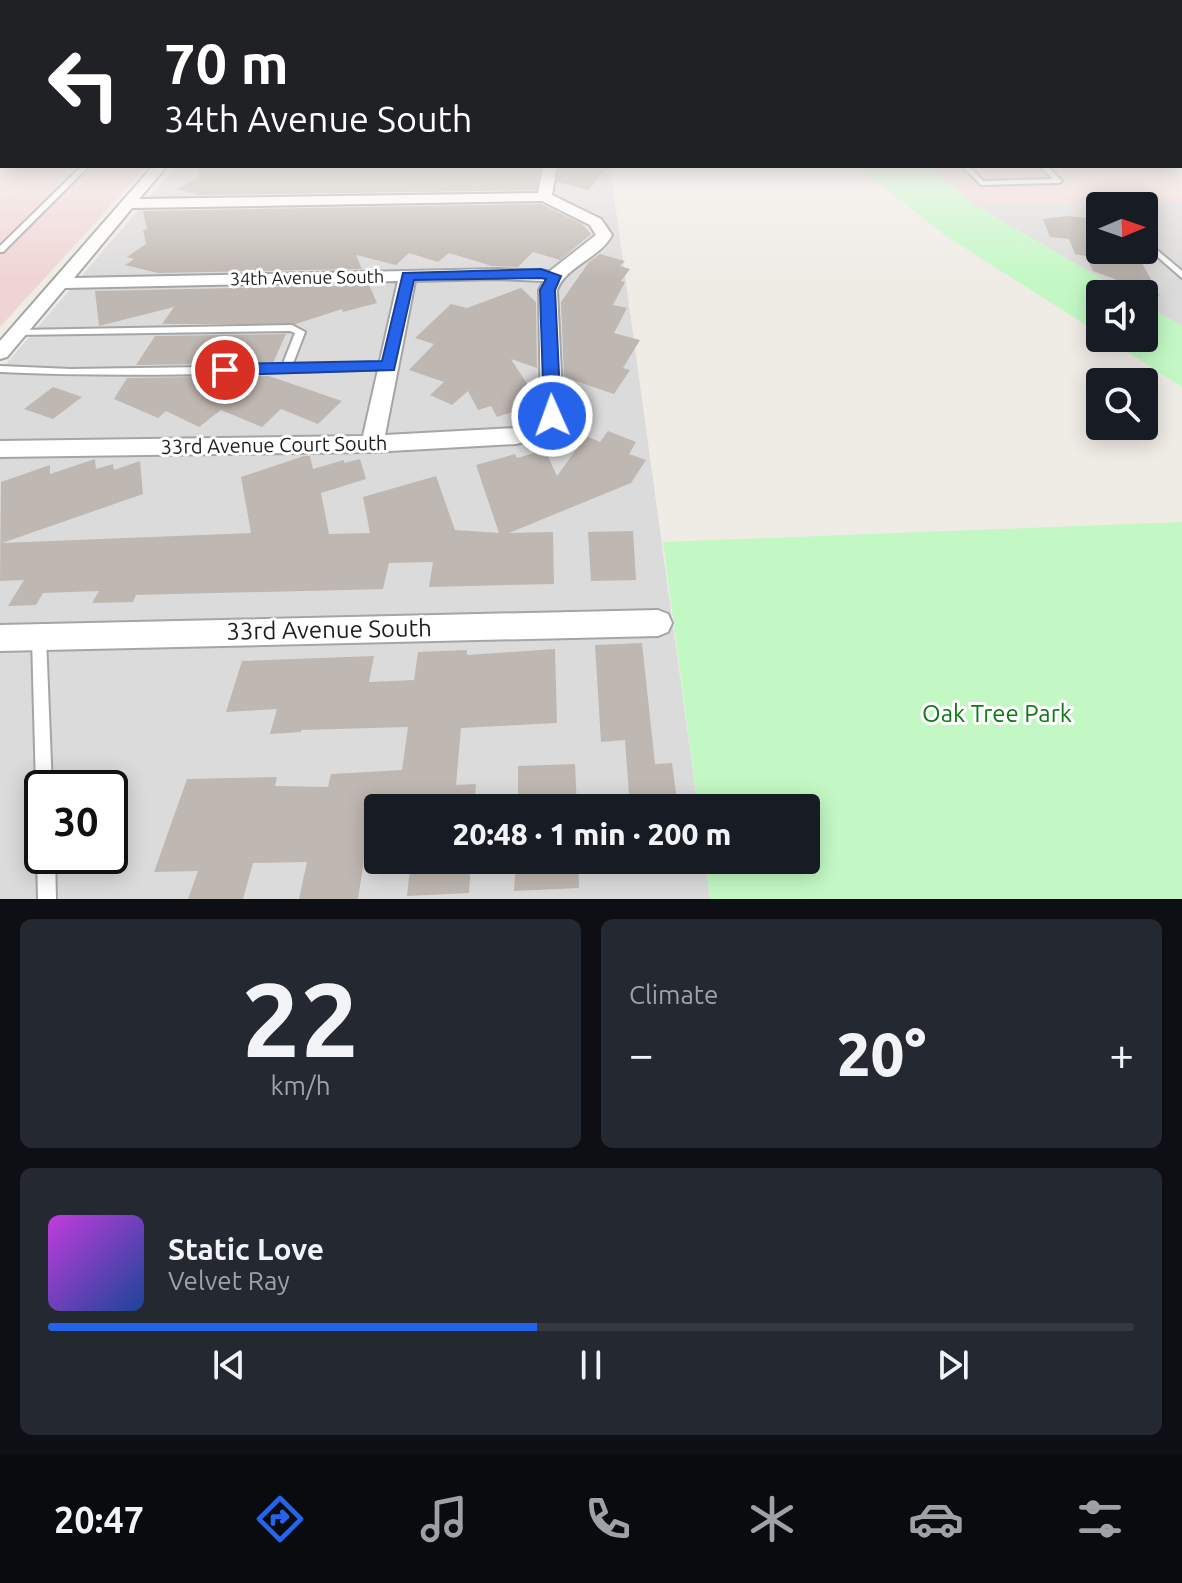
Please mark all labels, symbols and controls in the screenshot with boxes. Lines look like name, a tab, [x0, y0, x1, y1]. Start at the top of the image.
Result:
icon: left	[32, 32, 136, 136]
text: 70 m	[164, 32, 289, 95]
text: 34th Avenue South	[164, 98, 472, 139]
north arrow	[1086, 192, 1158, 264]
map controls	[1086, 192, 1158, 440]
street label: 34th Avenue South	[230, 266, 384, 288]
button: sound	[1086, 280, 1158, 352]
pin	[191, 336, 259, 404]
icon: arrive	[203, 348, 247, 392]
button: search	[1086, 368, 1158, 440]
position arrow	[510, 374, 594, 458]
street label: 33rd Avenue Court South	[160, 431, 387, 458]
street label: 33rd Avenue South	[226, 614, 432, 645]
park label: Oak Tree Park	[922, 700, 1072, 727]
speed limit sign: 30	[24, 770, 128, 874]
text: 20:48 · 1 min · 200 m	[453, 817, 731, 851]
text: 22	[242, 960, 359, 1077]
text: Climate	[629, 980, 718, 1009]
text: 20°	[837, 1020, 926, 1087]
text: −	[629, 1029, 654, 1078]
text: +	[1109, 1029, 1134, 1078]
text: km/h	[270, 1071, 331, 1100]
text: Static Love	[168, 1232, 324, 1266]
text: Velvet Ray	[168, 1266, 290, 1295]
icon: previous	[207, 1343, 251, 1387]
icon: pause	[569, 1343, 613, 1387]
icon: next	[931, 1343, 975, 1387]
icon: directions	[252, 1491, 308, 1547]
icon: music	[416, 1491, 472, 1547]
icon: phone	[580, 1491, 636, 1547]
icon: climate	[744, 1491, 800, 1547]
icon: car	[908, 1491, 964, 1547]
icon: filters	[1072, 1491, 1128, 1547]
text: 20:47	[54, 1499, 144, 1540]

